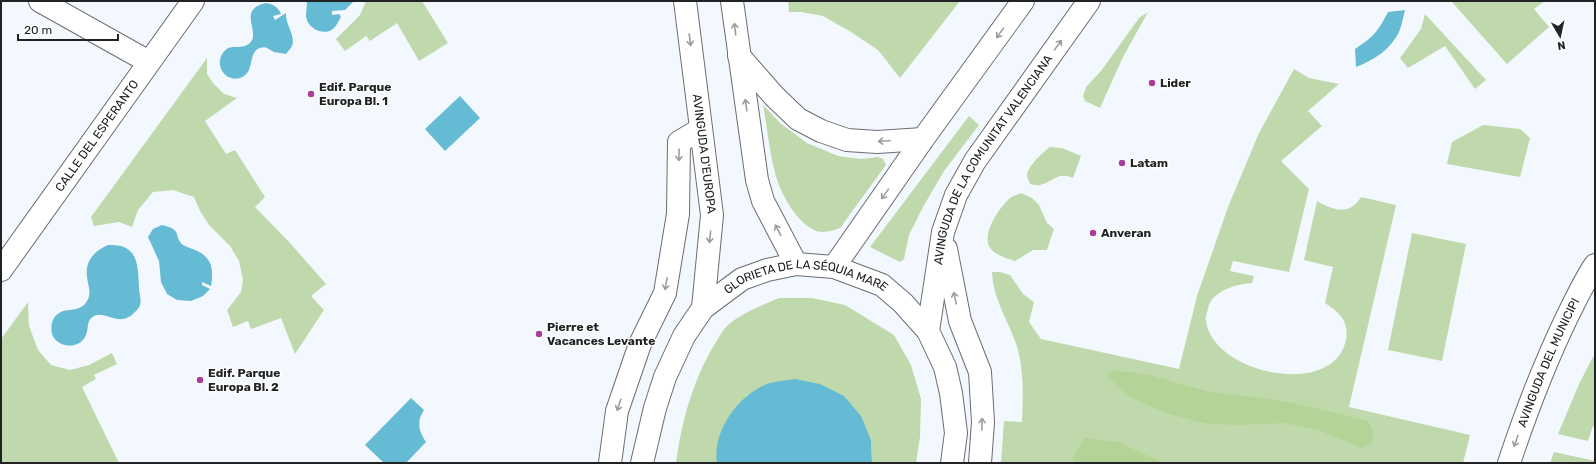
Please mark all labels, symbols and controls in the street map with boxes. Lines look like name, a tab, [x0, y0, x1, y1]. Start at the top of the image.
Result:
scale bar	[18, 16, 118, 42]
north arrow	[1540, 16, 1580, 56]
text: 20 m	[24, 23, 52, 37]
one-way arrow	[731, 23, 739, 36]
one-way arrow	[996, 27, 1004, 38]
one-way arrow	[686, 33, 694, 46]
text: N	[1556, 38, 1566, 52]
one-way arrow	[1053, 39, 1062, 50]
street label: AVINGUDA DE LA COMUNITAT VALENCIANA	[931, 52, 1055, 266]
place label: Lider	[1160, 76, 1191, 90]
street label: CALLE DEL ESPERANTO	[52, 77, 141, 194]
marker: Lider	[1147, 78, 1157, 88]
place label: Edif. Parque Europa Bl. 1	[319, 80, 391, 108]
marker: Edif. Parque Europa Bl. 1	[306, 89, 316, 99]
street label: AVINGUDA D'EUROPA	[690, 93, 719, 214]
one-way arrow	[742, 99, 750, 112]
one-way arrow	[878, 138, 891, 145]
one-way arrow	[675, 148, 683, 161]
place label: Latam	[1130, 156, 1168, 170]
marker: Latam	[1117, 158, 1127, 168]
one-way arrow	[881, 188, 889, 199]
one-way arrow	[773, 224, 781, 236]
place label: Anveran	[1101, 226, 1152, 240]
marker: Anveran	[1088, 228, 1098, 238]
one-way arrow	[706, 230, 714, 243]
text: GLORIETA DE LA SÉQUIA MARE	[721, 257, 891, 297]
one-way arrow	[662, 277, 670, 290]
street label: GLORIETA DE LA SÉQUIA MARE	[720, 285, 892, 303]
one-way arrow	[951, 292, 959, 305]
street label: AVINGUDA DEL MUNICIPI	[1515, 296, 1582, 429]
place label: Pierre et Vacances Levante	[547, 320, 655, 348]
marker: Pierre et Vacances Levante	[534, 329, 544, 339]
place label: Edif. Parque Europa Bl. 2	[208, 366, 280, 394]
marker: Edif. Parque Europa Bl. 2	[195, 375, 205, 385]
one-way arrow	[615, 399, 622, 412]
one-way arrow	[978, 418, 986, 431]
one-way arrow	[1512, 434, 1519, 447]

